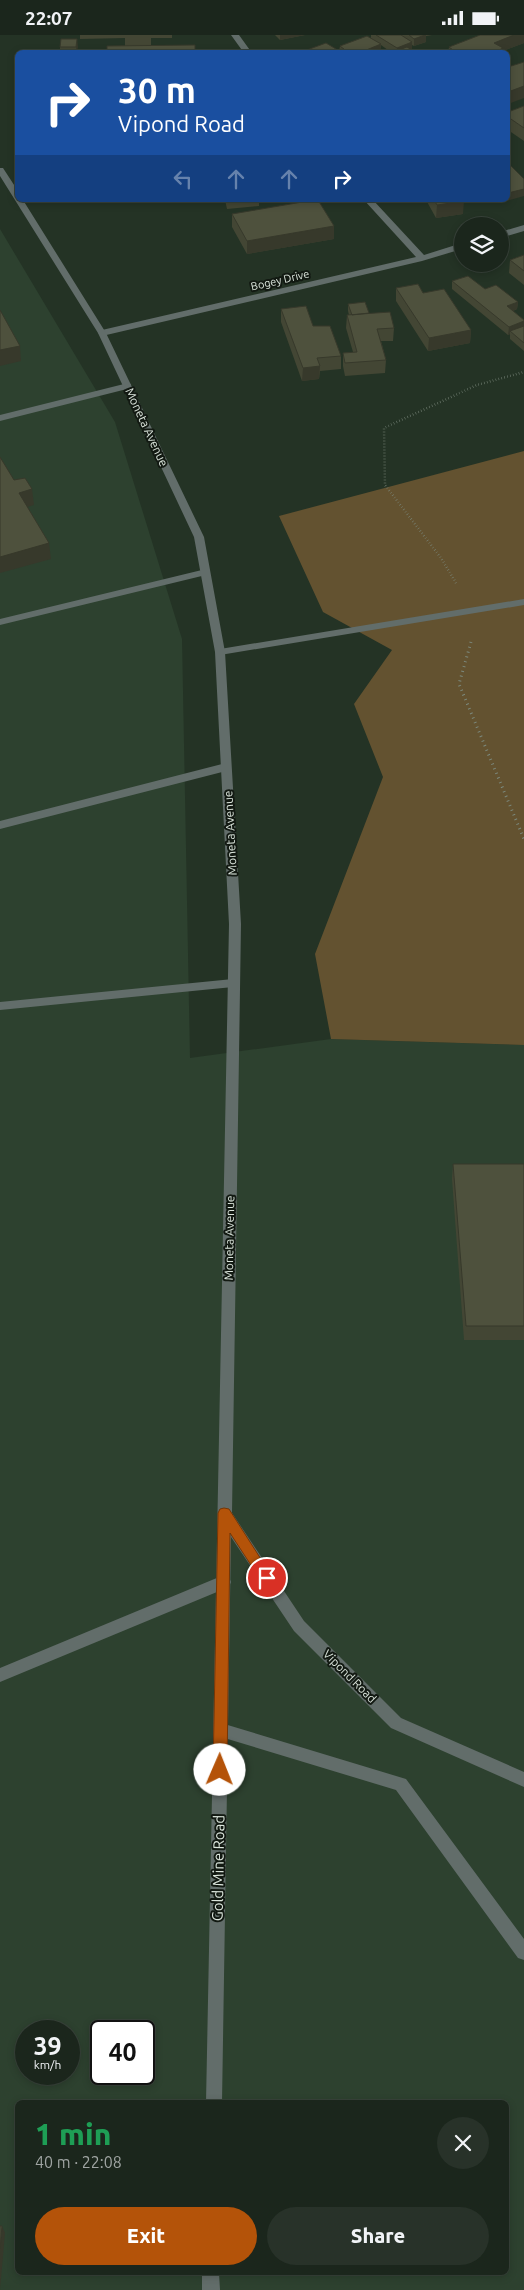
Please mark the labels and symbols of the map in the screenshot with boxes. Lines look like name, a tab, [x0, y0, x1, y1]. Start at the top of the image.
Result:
street label: Bogey Drive	[250, 267, 310, 293]
street label: Moneta Avenue	[123, 386, 171, 468]
street label: Moneta Avenue	[221, 790, 239, 876]
street label: Moneta Avenue	[222, 1195, 236, 1281]
pin	[246, 1557, 288, 1599]
street label: Vipond Road	[321, 1647, 379, 1705]
position arrow	[193, 1743, 245, 1795]
street label: Gold Mine Road	[209, 1815, 227, 1921]
speed limit sign: 40	[90, 2020, 155, 2085]

